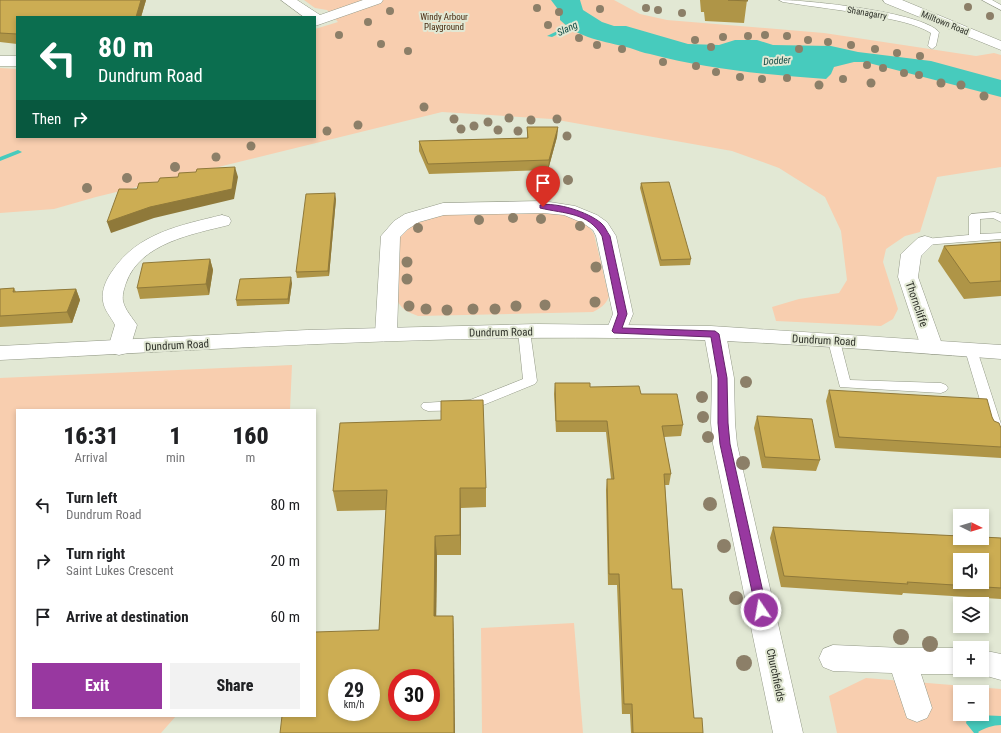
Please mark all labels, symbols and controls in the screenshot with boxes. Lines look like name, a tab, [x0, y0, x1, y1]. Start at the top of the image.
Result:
street label: Shanagarry	[846, 5, 888, 21]
street label: Milltown Road	[920, 9, 970, 37]
park label: Windy Arbour Playground	[420, 12, 468, 32]
water label: Slang	[555, 19, 579, 38]
text: 80 m	[98, 31, 154, 64]
icon: left	[32, 32, 84, 84]
water label: Dodder	[763, 54, 792, 67]
text: Dundrum Road	[98, 65, 203, 86]
icon: right	[69, 108, 91, 130]
text: Then	[32, 110, 61, 128]
pin	[526, 166, 560, 207]
icon: arrive	[532, 172, 554, 194]
street label: Thorncliffe	[903, 280, 930, 329]
street label: Dundrum Road	[469, 325, 533, 340]
street label: Dundrum Road	[792, 332, 856, 349]
street label: Dundrum Road	[145, 337, 209, 354]
text: 16:31	[63, 422, 119, 450]
text: 1	[169, 422, 182, 450]
text: 160	[232, 422, 269, 450]
text: Arrival	[74, 450, 108, 465]
text: min	[166, 450, 185, 465]
text: m	[246, 450, 255, 465]
text: Turn left	[66, 489, 117, 507]
icon: left	[32, 494, 54, 516]
text: 80 m	[270, 496, 300, 514]
text: Dundrum Road	[66, 507, 142, 522]
north arrow	[953, 509, 989, 545]
map controls	[953, 509, 989, 721]
text: Turn right	[66, 545, 125, 563]
icon: right	[32, 550, 54, 572]
text: 20 m	[270, 552, 300, 570]
button: sound	[953, 553, 989, 589]
text: Saint Lukes Crescent	[66, 563, 173, 578]
position arrow	[740, 589, 782, 631]
button: layers	[953, 597, 989, 633]
icon: arrive	[32, 606, 54, 628]
text: Arrive at destination	[66, 608, 189, 626]
text: 60 m	[270, 608, 300, 626]
button: +	[953, 641, 989, 677]
street label: Churchfields	[764, 647, 787, 703]
button: Exit	[32, 663, 162, 709]
button: Share	[170, 663, 300, 709]
speed limit sign: 30	[388, 669, 440, 721]
text: 29	[344, 678, 364, 702]
button: −	[953, 685, 989, 721]
text: km/h	[344, 699, 364, 710]

